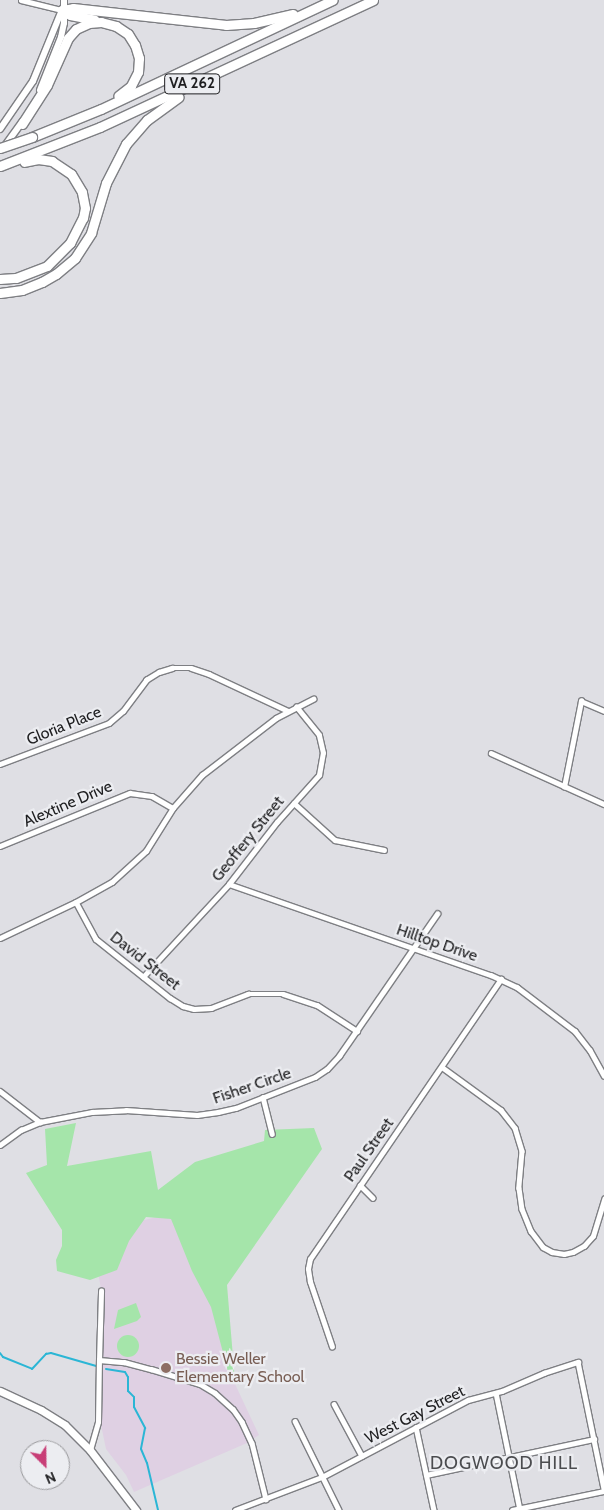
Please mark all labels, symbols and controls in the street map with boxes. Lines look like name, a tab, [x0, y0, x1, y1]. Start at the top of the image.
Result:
road number: VA 262	[163, 72, 221, 96]
street label: Gloria Place	[24, 702, 104, 750]
street label: Alextine Drive	[21, 777, 115, 831]
street label: Geoffery Street	[208, 793, 288, 885]
street label: Hilltop Drive	[394, 920, 480, 966]
street label: David Street	[106, 928, 184, 994]
street label: Fisher Circle	[210, 1064, 294, 1108]
street label: Paul Street	[340, 1114, 398, 1186]
place label: Bessie Weller Elementary School	[176, 1349, 304, 1387]
marker: Bessie Weller Elementary School	[160, 1362, 172, 1374]
street label: West Gay Street	[362, 1382, 468, 1448]
north arrow	[20, 1440, 70, 1490]
district label: DOGWOOD HILL	[428, 1452, 580, 1474]
text: N	[42, 1468, 59, 1488]

